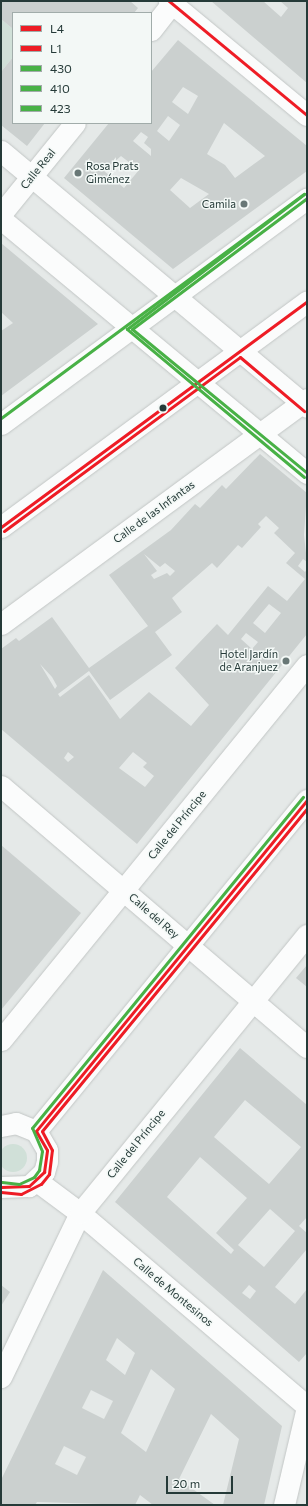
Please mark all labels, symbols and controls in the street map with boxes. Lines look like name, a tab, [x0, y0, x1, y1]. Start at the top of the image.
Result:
legend	[12, 12, 152, 124]
text: L4	[50, 21, 64, 35]
text: L1	[50, 41, 62, 55]
text: 430	[50, 61, 72, 75]
text: 410	[50, 81, 70, 95]
text: 423	[50, 101, 71, 115]
street label: Calle Real	[18, 146, 58, 192]
place label: Rosa Prats Giménez	[86, 160, 139, 186]
marker: Rosa Prats Giménez	[73, 168, 83, 178]
place label: Camila	[202, 197, 236, 211]
marker: Camila	[239, 199, 249, 209]
unlabelled marker	[158, 403, 168, 413]
street label: Calle de las Infantas	[111, 478, 197, 546]
place label: Hotel Jardín de Aranjuez	[219, 648, 278, 674]
marker: Hotel Jardín de Aranjuez	[281, 656, 291, 666]
street label: Calle del Príncipe	[145, 788, 209, 862]
street label: Calle del Rey	[126, 891, 182, 941]
street label: Calle del Príncipe	[104, 1107, 168, 1181]
street label: Calle de Montesinos	[130, 1255, 216, 1329]
scale bar	[168, 1468, 235, 1494]
text: 20 m	[173, 1476, 200, 1490]

